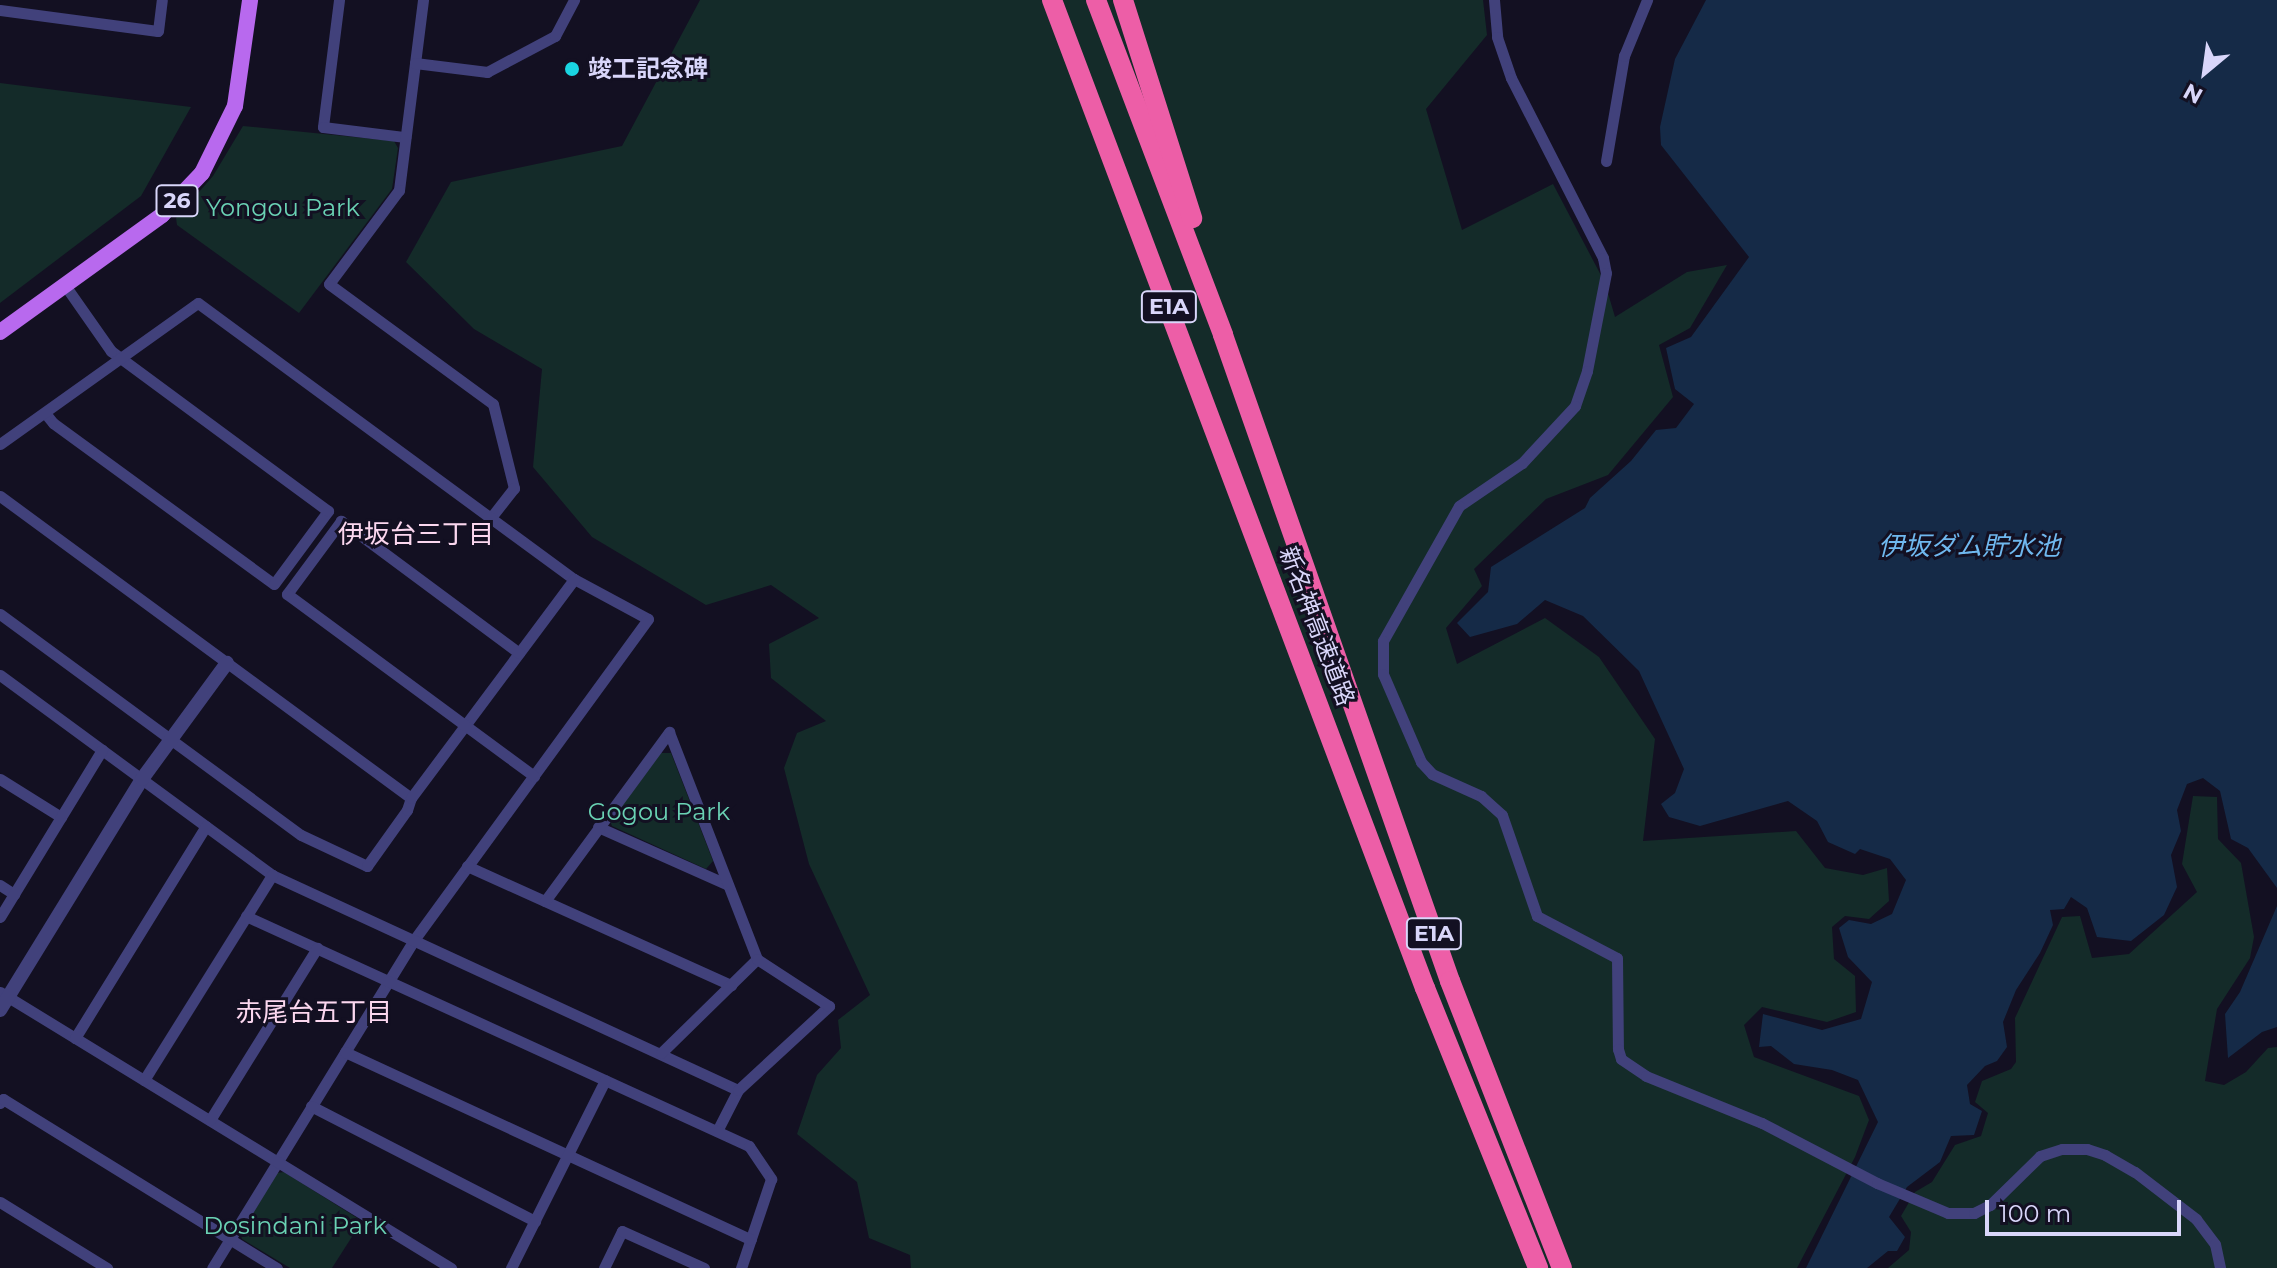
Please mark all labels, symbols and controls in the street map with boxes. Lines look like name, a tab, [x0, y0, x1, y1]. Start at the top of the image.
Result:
north arrow	[2165, 32, 2245, 112]
place label: 竣工記念碑	[588, 55, 708, 83]
marker: 竣工記念碑	[563, 60, 581, 78]
text: N	[2179, 77, 2207, 110]
road number: 26	[155, 183, 199, 219]
park label: Yongou Park	[206, 194, 360, 222]
road number: E1A	[1139, 289, 1199, 325]
district label: 伊坂台三丁目	[338, 519, 494, 551]
water label: 伊坂ダム貯水池	[1878, 531, 2060, 563]
street label: 新名神高速道路	[1273, 542, 1361, 710]
park label: Gogou Park	[588, 798, 730, 826]
road number: E1A	[1404, 916, 1464, 952]
district label: 赤尾台五丁目	[236, 997, 392, 1029]
scale bar	[1989, 1184, 2185, 1234]
text: 100 m	[1999, 1199, 2071, 1228]
park label: Dosindani Park	[203, 1212, 387, 1240]

